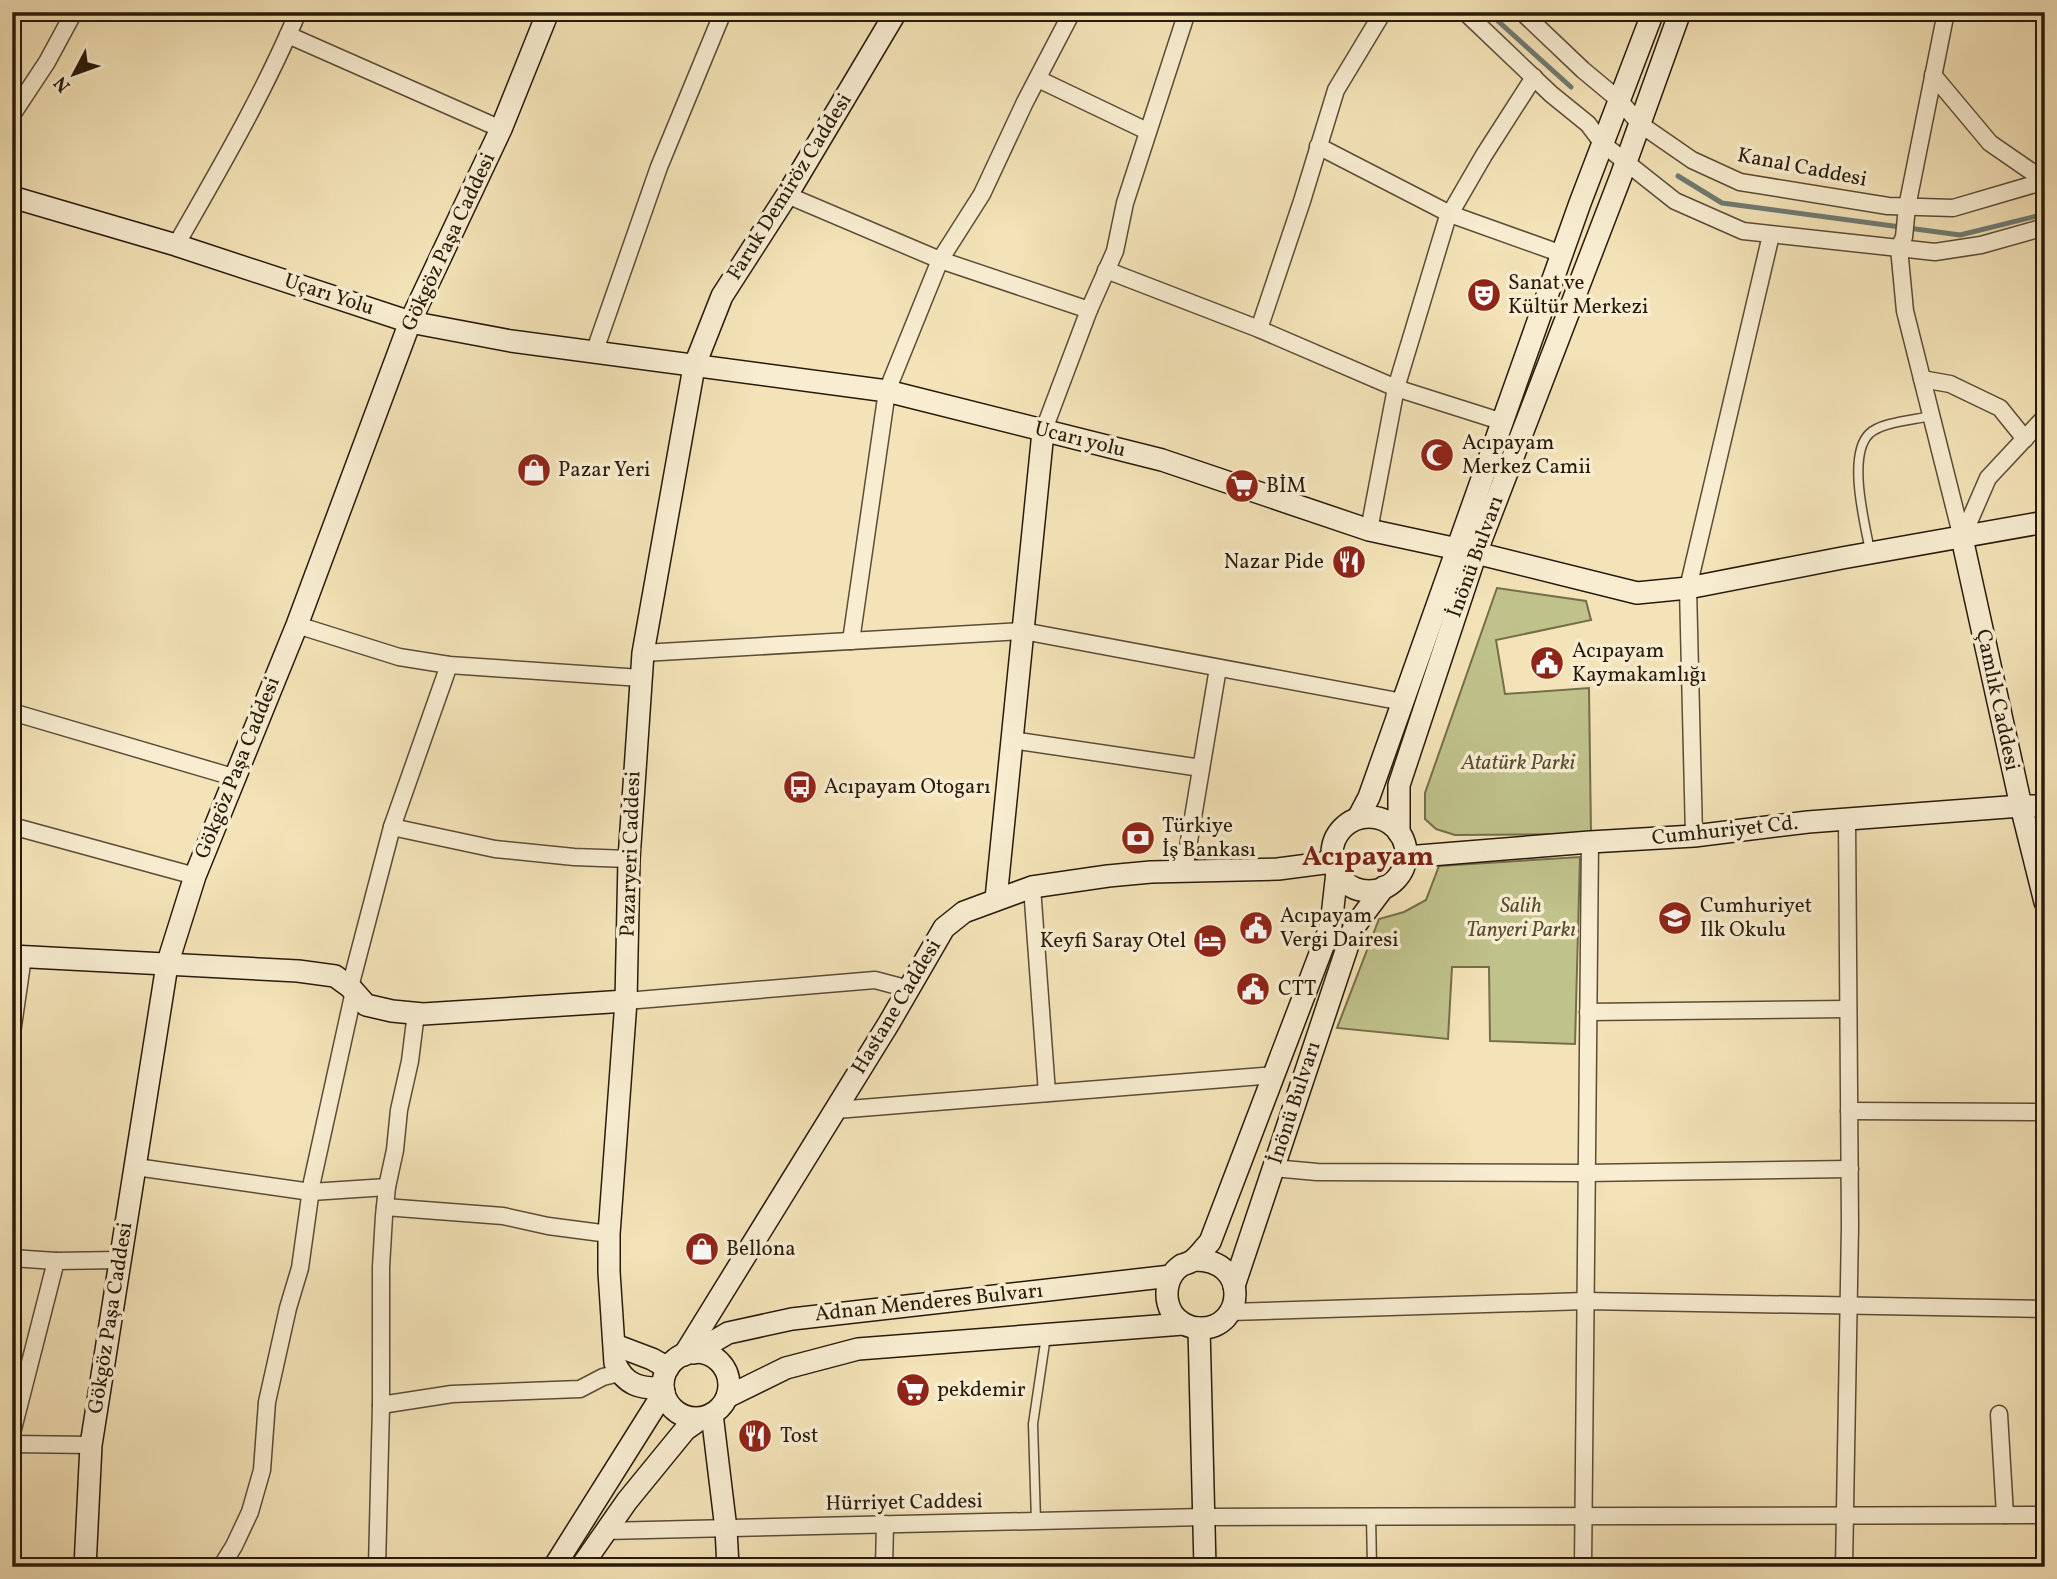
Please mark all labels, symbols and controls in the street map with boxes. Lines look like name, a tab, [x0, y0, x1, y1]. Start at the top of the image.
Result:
north arrow	[38, 38, 108, 108]
text: N	[48, 70, 77, 98]
street label: Faruk Demiröz Caddesi	[721, 88, 859, 286]
street label: Kanal Caddesi	[1735, 141, 1869, 195]
street label: Gökgöz Paşa Caddesi	[395, 148, 503, 336]
street label: Uçarı Yolu	[280, 267, 378, 323]
place label: Sanat ve Kültür Merkezi	[1508, 269, 1648, 322]
theatre icon: Sanat ve Kültür Merkezi	[1465, 276, 1503, 314]
street label: Ucarı yolu	[1031, 415, 1129, 465]
place label: Acıpayam Merkez Camii	[1462, 429, 1591, 482]
mosque icon: Acıpayam Merkez Camii	[1418, 436, 1456, 474]
shop icon: Pazar Yeri	[515, 451, 553, 489]
place label: Pazar Yeri	[558, 456, 650, 485]
supermarket icon: BİM	[1223, 467, 1261, 505]
place label: BİM	[1266, 472, 1306, 501]
street label: İnönü Bulvarı	[1441, 492, 1511, 622]
restaurant icon: Nazar Pide	[1330, 543, 1368, 581]
place label: Nazar Pide	[1224, 548, 1324, 577]
street label: Çamlık Caddesi	[1968, 626, 2026, 774]
place label: Acıpayam Kaymakamlığı	[1572, 637, 1707, 690]
public building icon: Acıpayam Kaymakamlığı	[1528, 644, 1566, 682]
street label: Gökgöz Paşa Caddesi	[188, 673, 288, 863]
park label: Atatürk Parki	[1460, 749, 1576, 778]
bus stop icon: Acıpayam Otogarı	[781, 768, 819, 806]
street label: Pazaryeri Caddesi	[614, 771, 648, 937]
place label: Acıpayam Otogarı	[824, 773, 991, 802]
street label: Cumhuriyet Cd.	[1650, 809, 1800, 853]
place label: Türkiye İş Bankası	[1162, 812, 1256, 865]
bank icon: Türkiye İş Bankası	[1119, 819, 1157, 857]
district label: Acıpayam	[1302, 838, 1434, 877]
park label: Salih Tanyeri Parkı	[1466, 892, 1576, 945]
place label: Cumhuriyet Ilk Okulu	[1700, 892, 1812, 945]
school or university icon: Cumhuriyet Ilk Okulu	[1656, 899, 1694, 937]
place label: Acıpayam Vergi Dairesi	[1280, 902, 1399, 955]
public building icon: Acıpayam Vergi Dairesi	[1237, 909, 1275, 947]
hotel icon: Keyfi Saray Otel	[1191, 922, 1229, 960]
place label: Keyfi Saray Otel	[1040, 927, 1186, 956]
street label: Hastane Caddesi	[845, 934, 949, 1080]
public building icon: CTT	[1234, 970, 1272, 1008]
place label: CTT	[1278, 975, 1316, 1004]
street label: İnönü Bulvarı	[1261, 1038, 1329, 1168]
street label: Gökgöz Paşa Caddesi	[82, 1220, 140, 1416]
shop icon: Bellona	[683, 1230, 721, 1268]
place label: Bellona	[726, 1235, 796, 1264]
street label: Adnan Menderes Bulvarı	[814, 1277, 1044, 1329]
supermarket icon: pekdemir	[894, 1371, 932, 1409]
place label: pekdemir	[937, 1376, 1026, 1405]
restaurant icon: Tost	[736, 1417, 774, 1455]
place label: Tost	[780, 1422, 818, 1451]
street label: Hürriyet Caddesi	[825, 1487, 983, 1519]

